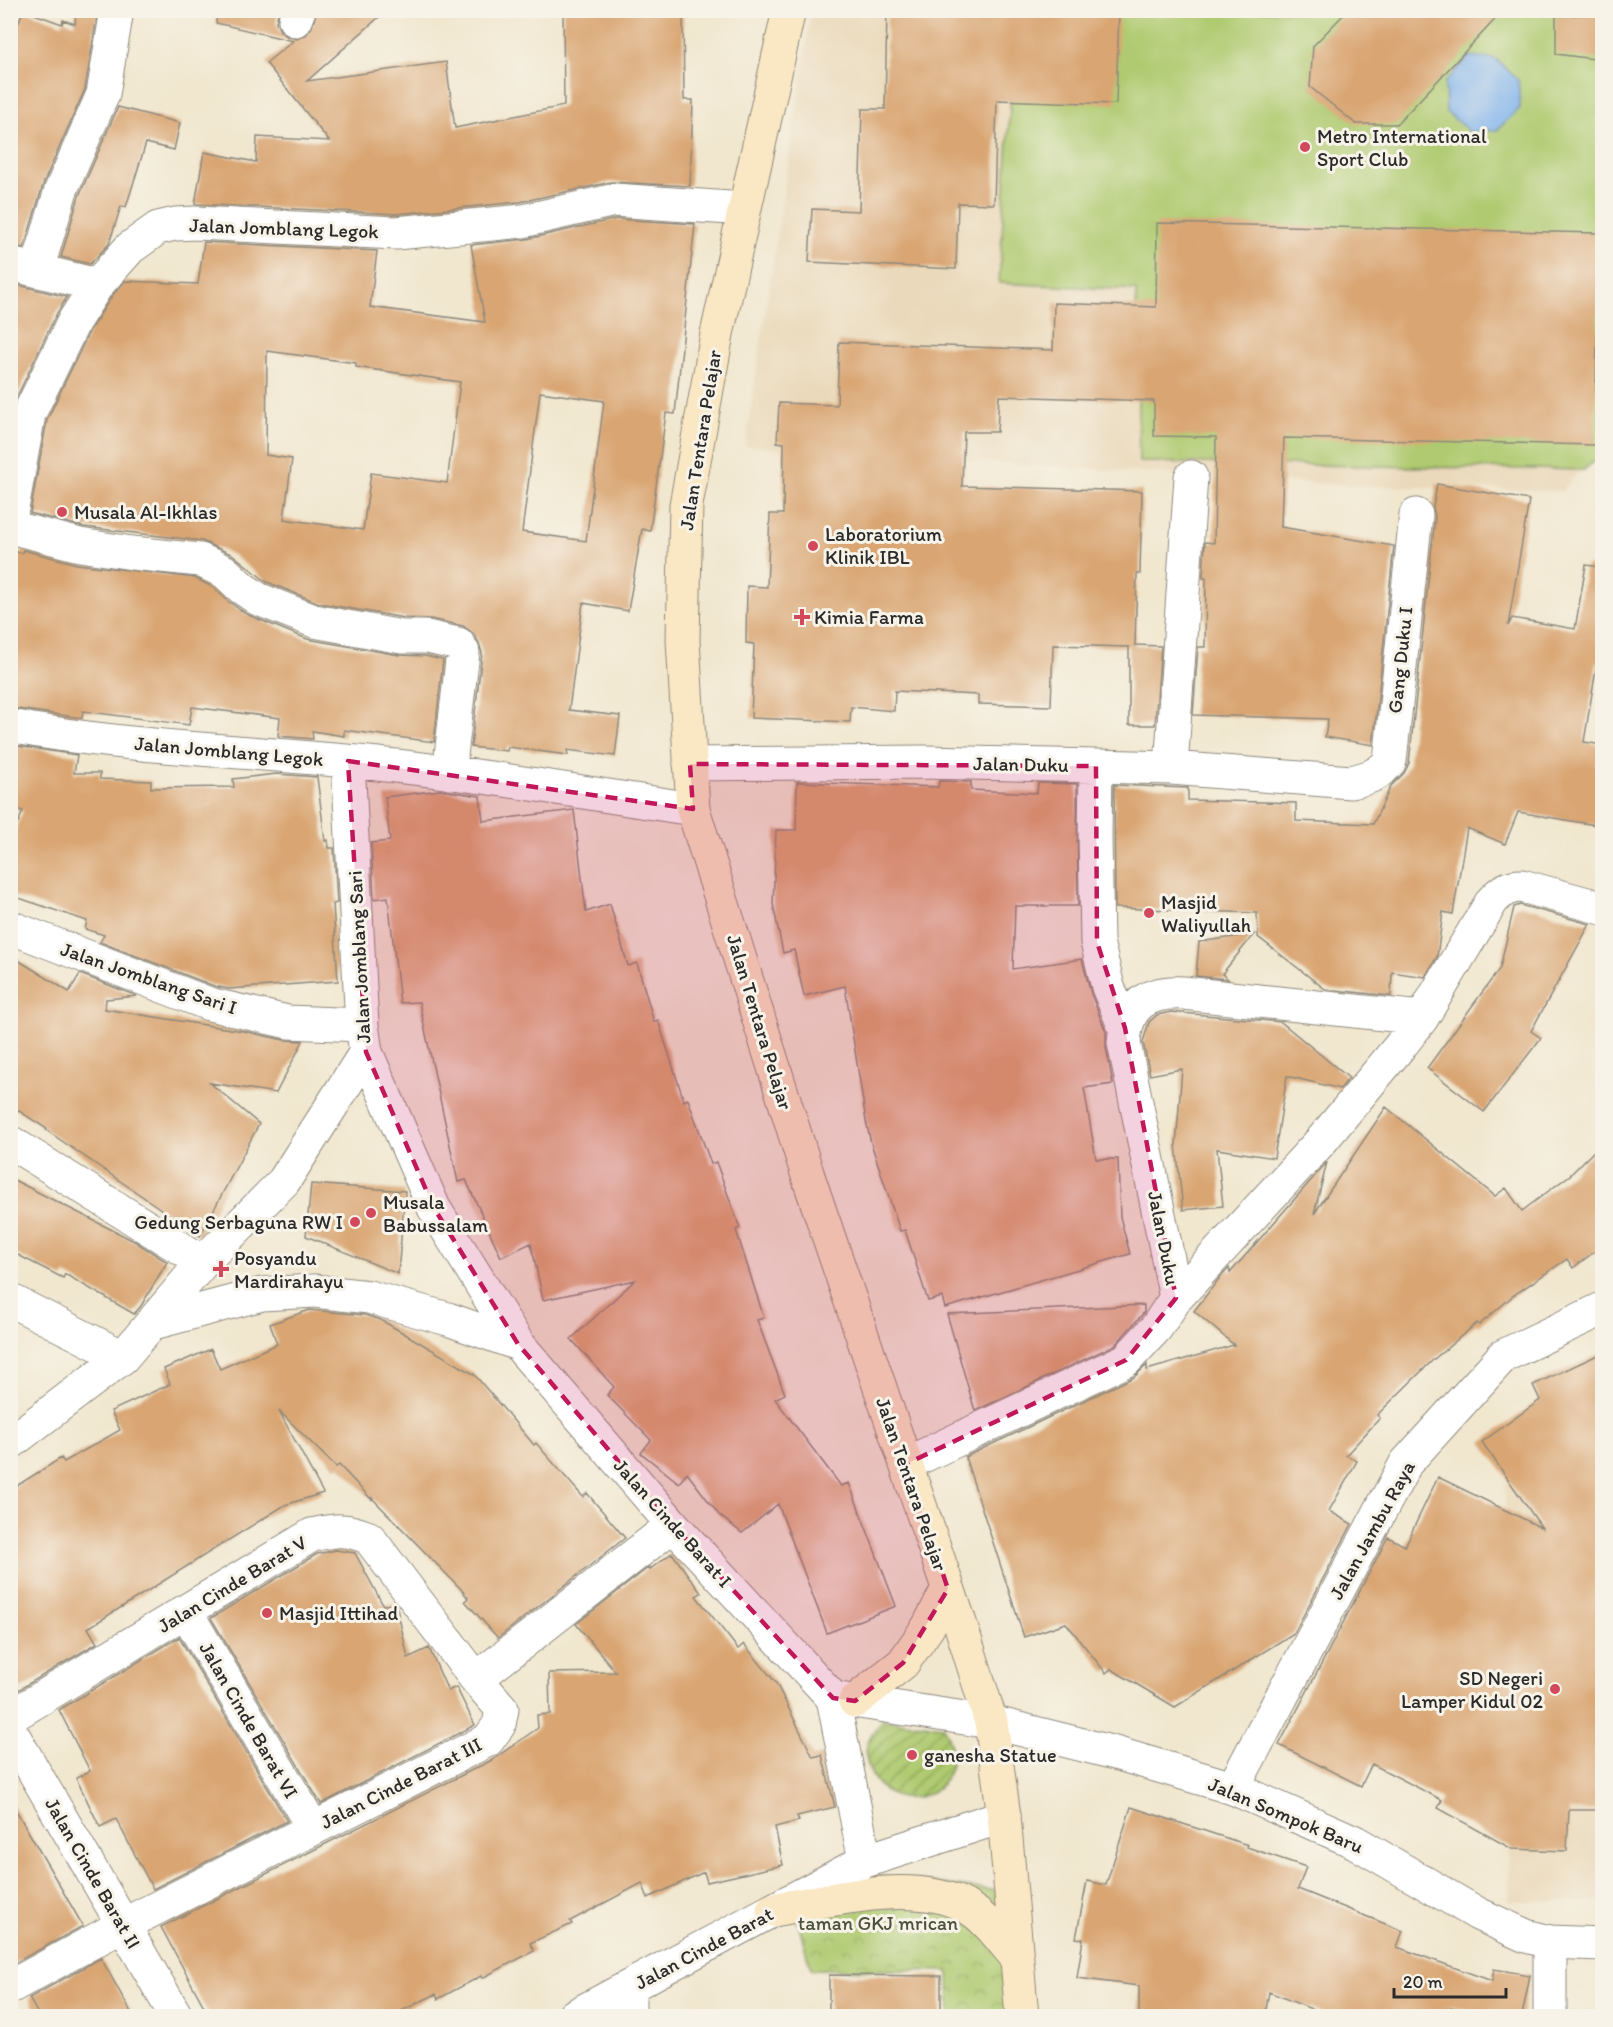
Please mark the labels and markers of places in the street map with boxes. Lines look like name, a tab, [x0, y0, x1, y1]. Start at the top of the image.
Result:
place label: Metro International Sport Club	[1317, 124, 1487, 171]
marker: Metro International Sport Club	[1298, 140, 1312, 154]
place label: Musala Al-Ikhlas	[74, 500, 217, 524]
marker: Musala Al-Ikhlas	[55, 505, 69, 519]
place label: Laboratorium Klinik IBL	[825, 522, 942, 569]
marker: Laboratorium Klinik IBL	[806, 539, 820, 553]
place label: Kimia Farma	[814, 605, 924, 629]
marker: Kimia Farma	[795, 610, 809, 624]
place label: Masjid Waliyullah	[1161, 890, 1251, 937]
marker: Masjid Waliyullah	[1142, 906, 1156, 920]
place label: Musala Babussalam	[383, 1190, 488, 1237]
marker: Musala Babussalam	[364, 1206, 378, 1220]
place label: Gedung Serbaguna RW I	[134, 1210, 343, 1234]
marker: Gedung Serbaguna RW I	[348, 1215, 362, 1229]
place label: Posyandu Mardirahayu	[234, 1246, 344, 1293]
marker: Posyandu Mardirahayu	[212, 1260, 230, 1278]
place label: Masjid Ittihad	[279, 1601, 398, 1625]
marker: Masjid Ittihad	[260, 1606, 274, 1620]
place label: SD Negeri Lamper Kidul 02	[1401, 1666, 1543, 1713]
marker: SD Negeri Lamper Kidul 02	[1548, 1682, 1562, 1696]
place label: ganesha Statue	[924, 1743, 1057, 1767]
marker: ganesha Statue	[905, 1748, 919, 1762]

